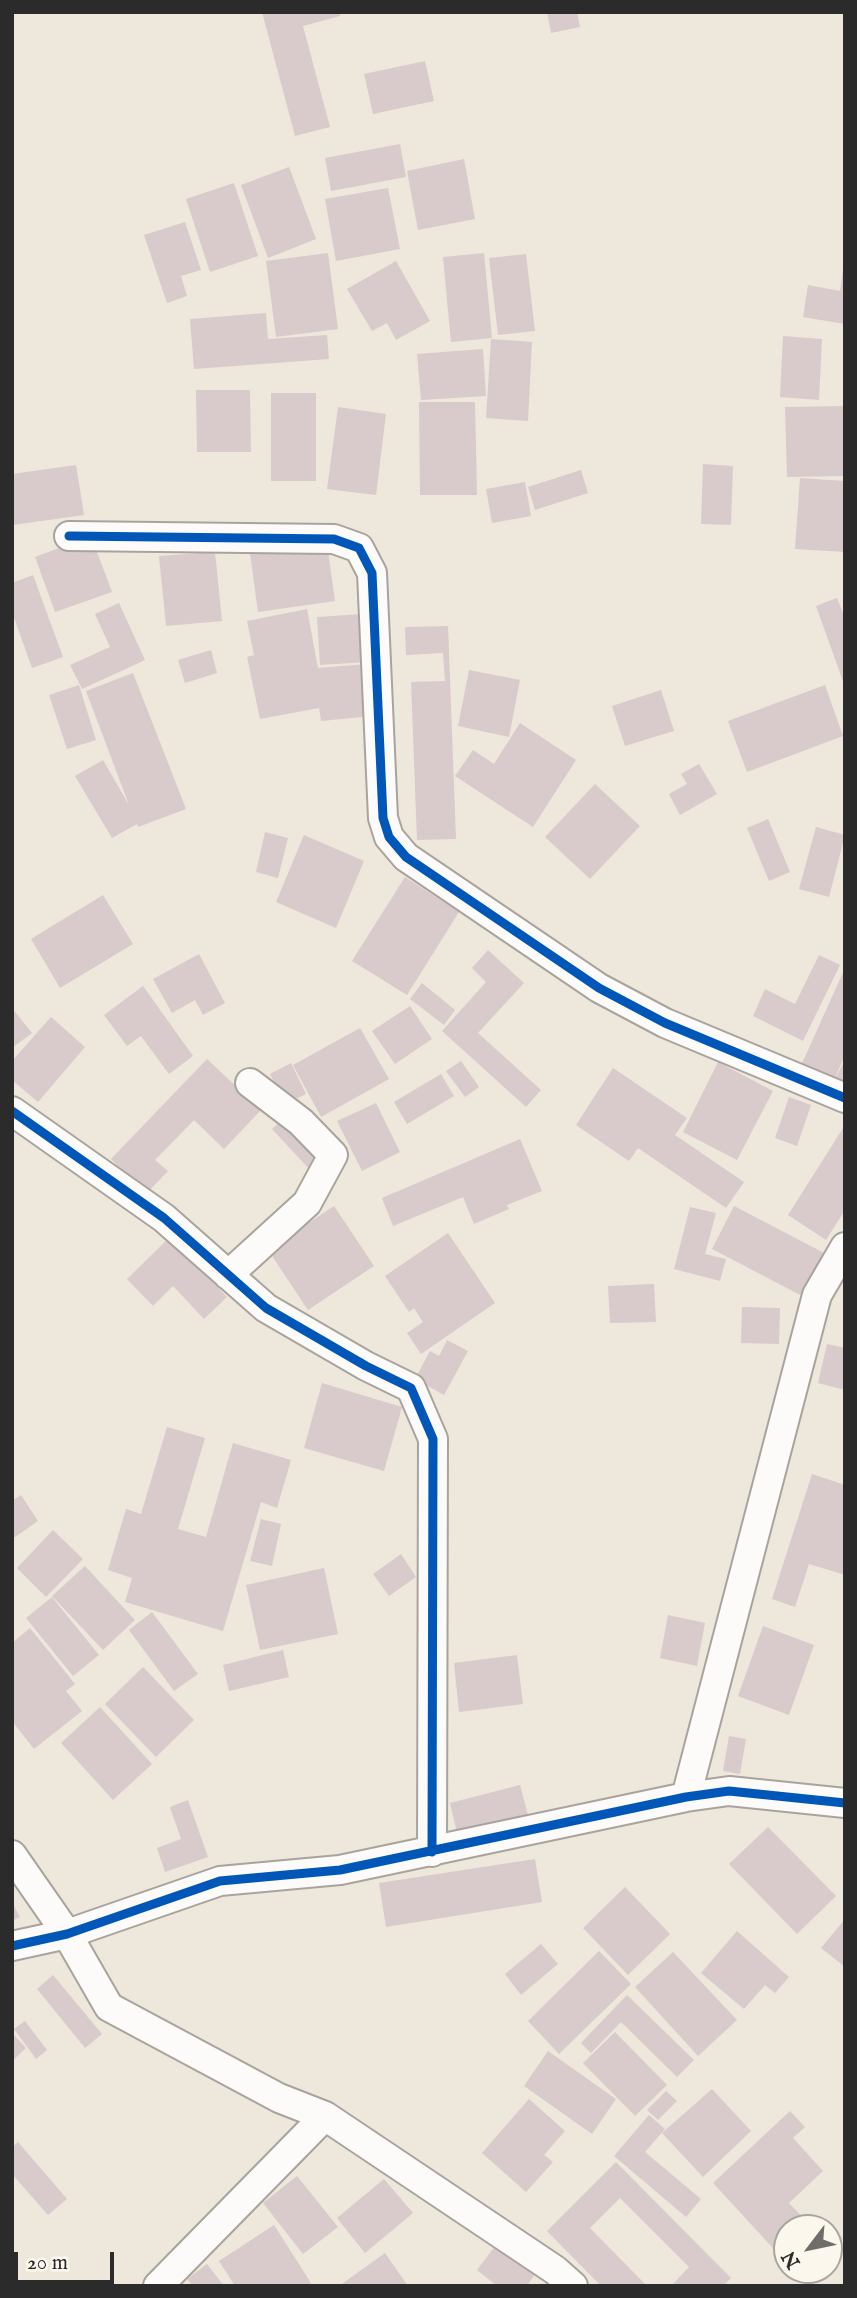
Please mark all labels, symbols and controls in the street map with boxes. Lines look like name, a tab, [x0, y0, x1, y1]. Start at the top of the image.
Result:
north arrow	[773, 2214, 843, 2284]
scale bar	[18, 2238, 117, 2282]
text: N	[777, 2246, 806, 2272]
text: 20 m	[27, 2250, 68, 2277]

